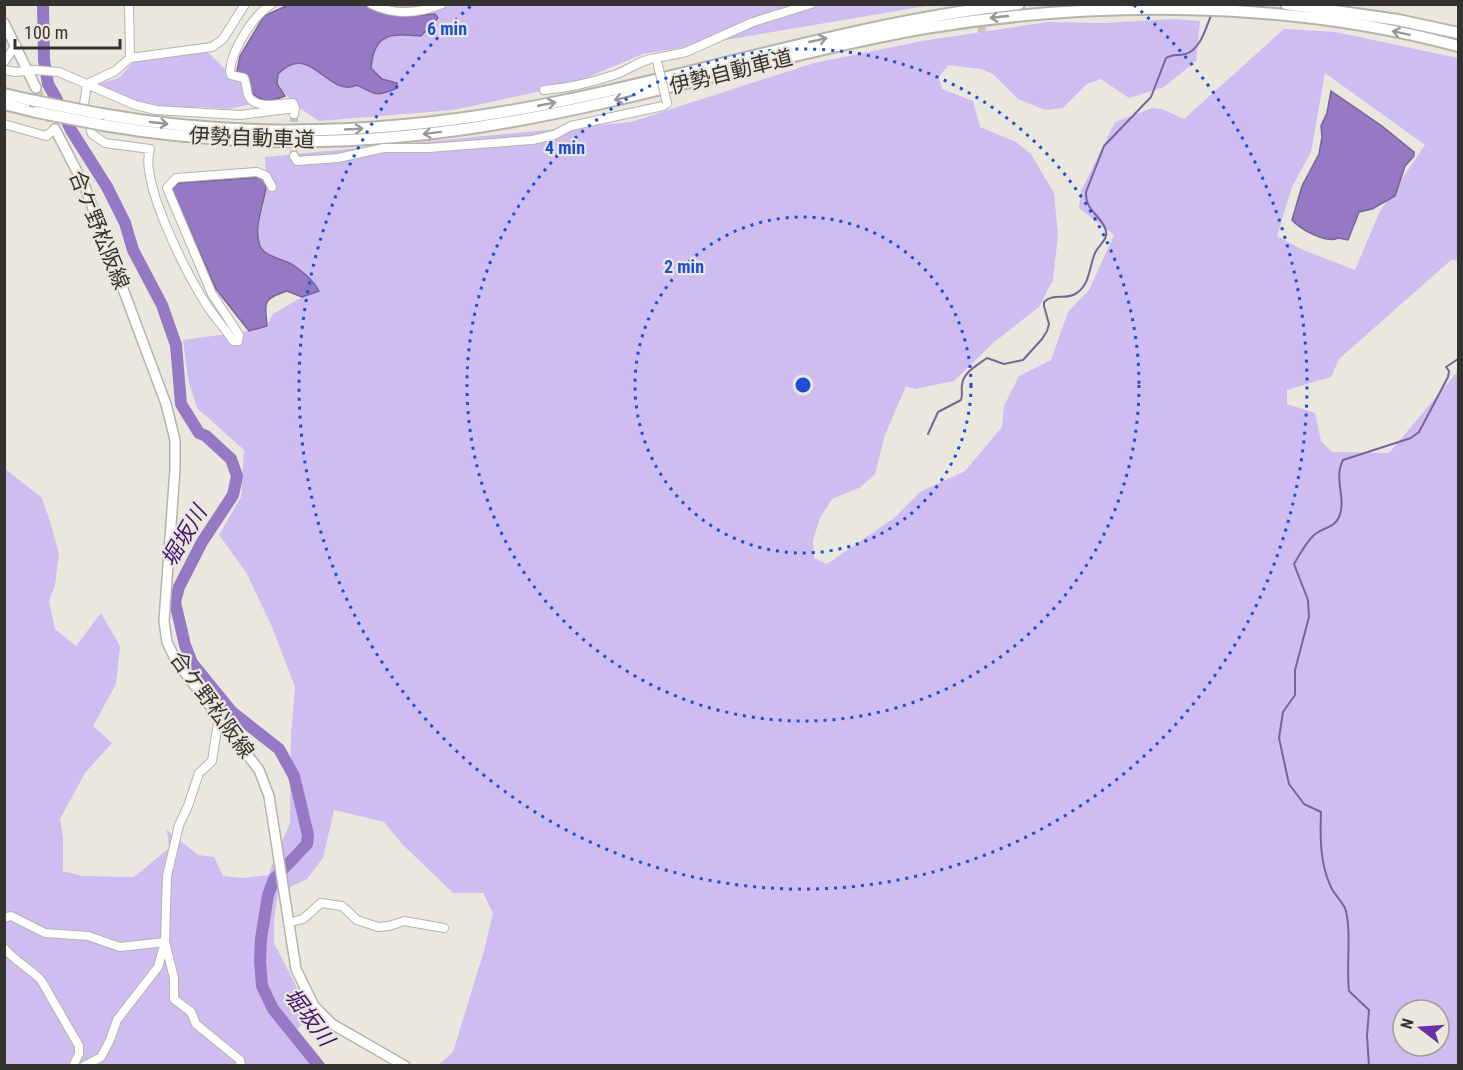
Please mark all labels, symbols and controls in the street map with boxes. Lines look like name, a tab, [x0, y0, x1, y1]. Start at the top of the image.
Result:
scale bar	[15, 12, 120, 50]
one-way arrow	[989, 12, 1009, 23]
text: 6 min	[427, 18, 467, 39]
text: 100 m	[24, 22, 68, 43]
one-way arrow	[1392, 26, 1411, 38]
one-way arrow	[809, 33, 828, 45]
street label: 伊勢自動車道	[667, 45, 795, 99]
one-way arrow	[614, 92, 633, 104]
one-way arrow	[537, 98, 556, 109]
one-way arrow	[149, 118, 168, 129]
street label: 伊勢自動車道	[189, 124, 315, 152]
one-way arrow	[343, 124, 363, 135]
one-way arrow	[422, 128, 442, 139]
text: 4 min	[545, 137, 585, 158]
street label: 合ケ野松阪線	[64, 167, 134, 293]
text: 2 min	[664, 256, 704, 277]
centre of rings	[793, 375, 813, 395]
water label: 堀坂川	[156, 500, 213, 571]
street label: 合ケ野松阪線	[165, 647, 259, 763]
water label: 堀坂川	[279, 983, 340, 1052]
north arrow	[1391, 998, 1451, 1058]
text: N	[1397, 1016, 1418, 1031]

